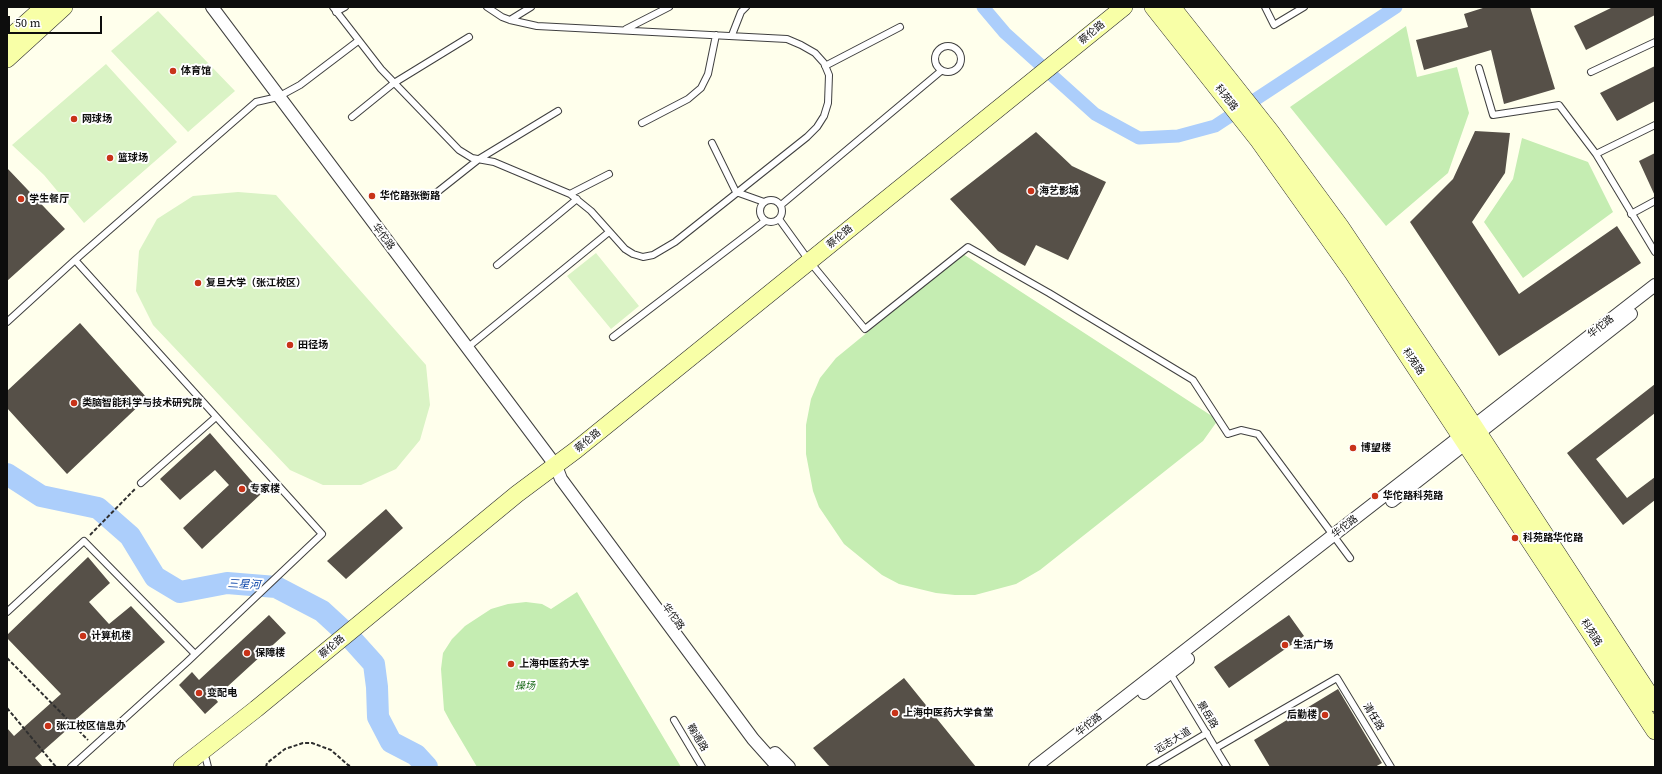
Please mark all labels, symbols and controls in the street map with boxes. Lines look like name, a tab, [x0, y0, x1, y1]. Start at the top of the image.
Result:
scale bar	[10, 8, 104, 34]
text: 50 m	[15, 15, 41, 31]
street label: 蔡伦路	[1077, 19, 1107, 47]
place label: 体育馆	[181, 65, 211, 77]
marker: 体育馆	[168, 66, 178, 76]
street label: 科苑路	[1212, 82, 1240, 114]
place label: 网球场	[82, 113, 112, 125]
marker: 网球场	[69, 114, 79, 124]
place label: 篮球场	[118, 152, 148, 164]
marker: 篮球场	[105, 153, 115, 163]
place label: 海艺影城	[1039, 185, 1079, 197]
marker: 海艺影城	[1026, 186, 1036, 196]
place label: 华佗路张衡路	[380, 190, 440, 202]
marker: 华佗路张衡路	[367, 191, 377, 201]
place label: 学生餐厅	[29, 193, 69, 205]
marker: 学生餐厅	[16, 194, 26, 204]
street label: 华佗路	[369, 221, 397, 253]
street label: 蔡伦路	[825, 223, 855, 251]
place label: 复旦大学（张江校区）	[206, 277, 306, 289]
marker: 复旦大学（张江校区）	[193, 278, 203, 288]
street label: 华佗路	[1585, 313, 1617, 341]
place label: 田径场	[298, 339, 328, 351]
marker: 田径场	[285, 340, 295, 350]
street label: 科苑路	[1400, 346, 1426, 378]
place label: 类脑智能科学与技术研究院	[82, 397, 202, 409]
marker: 类脑智能科学与技术研究院	[69, 398, 79, 408]
street label: 蔡伦路	[573, 427, 603, 455]
place label: 博望楼	[1361, 442, 1391, 454]
marker: 博望楼	[1348, 443, 1358, 453]
place label: 专家楼	[250, 483, 280, 495]
marker: 专家楼	[237, 484, 247, 494]
place label: 华佗路科苑路	[1383, 490, 1443, 502]
marker: 华佗路科苑路	[1370, 491, 1380, 501]
street label: 华佗路	[1329, 513, 1361, 541]
place label: 科苑路华佗路	[1523, 532, 1583, 544]
marker: 科苑路华佗路	[1510, 533, 1520, 543]
water label: 三星河	[227, 578, 261, 592]
street label: 华佗路	[659, 601, 687, 633]
street label: 科苑路	[1578, 617, 1604, 649]
place label: 计算机楼	[91, 630, 131, 642]
marker: 计算机楼	[78, 631, 88, 641]
street label: 蔡伦路	[317, 633, 347, 661]
place label: 生活广场	[1293, 639, 1333, 651]
marker: 生活广场	[1280, 640, 1290, 650]
place label: 保障楼	[255, 647, 285, 659]
marker: 保障楼	[242, 648, 252, 658]
place label: 上海中医药大学	[519, 658, 589, 670]
marker: 上海中医药大学	[506, 659, 516, 669]
park label: 操场	[515, 680, 535, 692]
place label: 变配电	[207, 687, 237, 699]
marker: 变配电	[194, 688, 204, 698]
street label: 景岳路	[1194, 699, 1220, 731]
street label: 清任路	[1360, 701, 1386, 733]
place label: 上海中医药大学食堂	[903, 707, 993, 719]
marker: 上海中医药大学食堂	[890, 708, 900, 718]
place label: 后勤楼	[1287, 709, 1317, 721]
marker: 后勤楼	[1320, 710, 1330, 720]
street label: 华佗路	[1073, 711, 1105, 739]
place label: 张江校区信息办	[56, 720, 126, 732]
marker: 张江校区信息办	[43, 721, 53, 731]
street label: 鞠通路	[684, 722, 710, 754]
street label: 远志大道	[1153, 726, 1193, 756]

